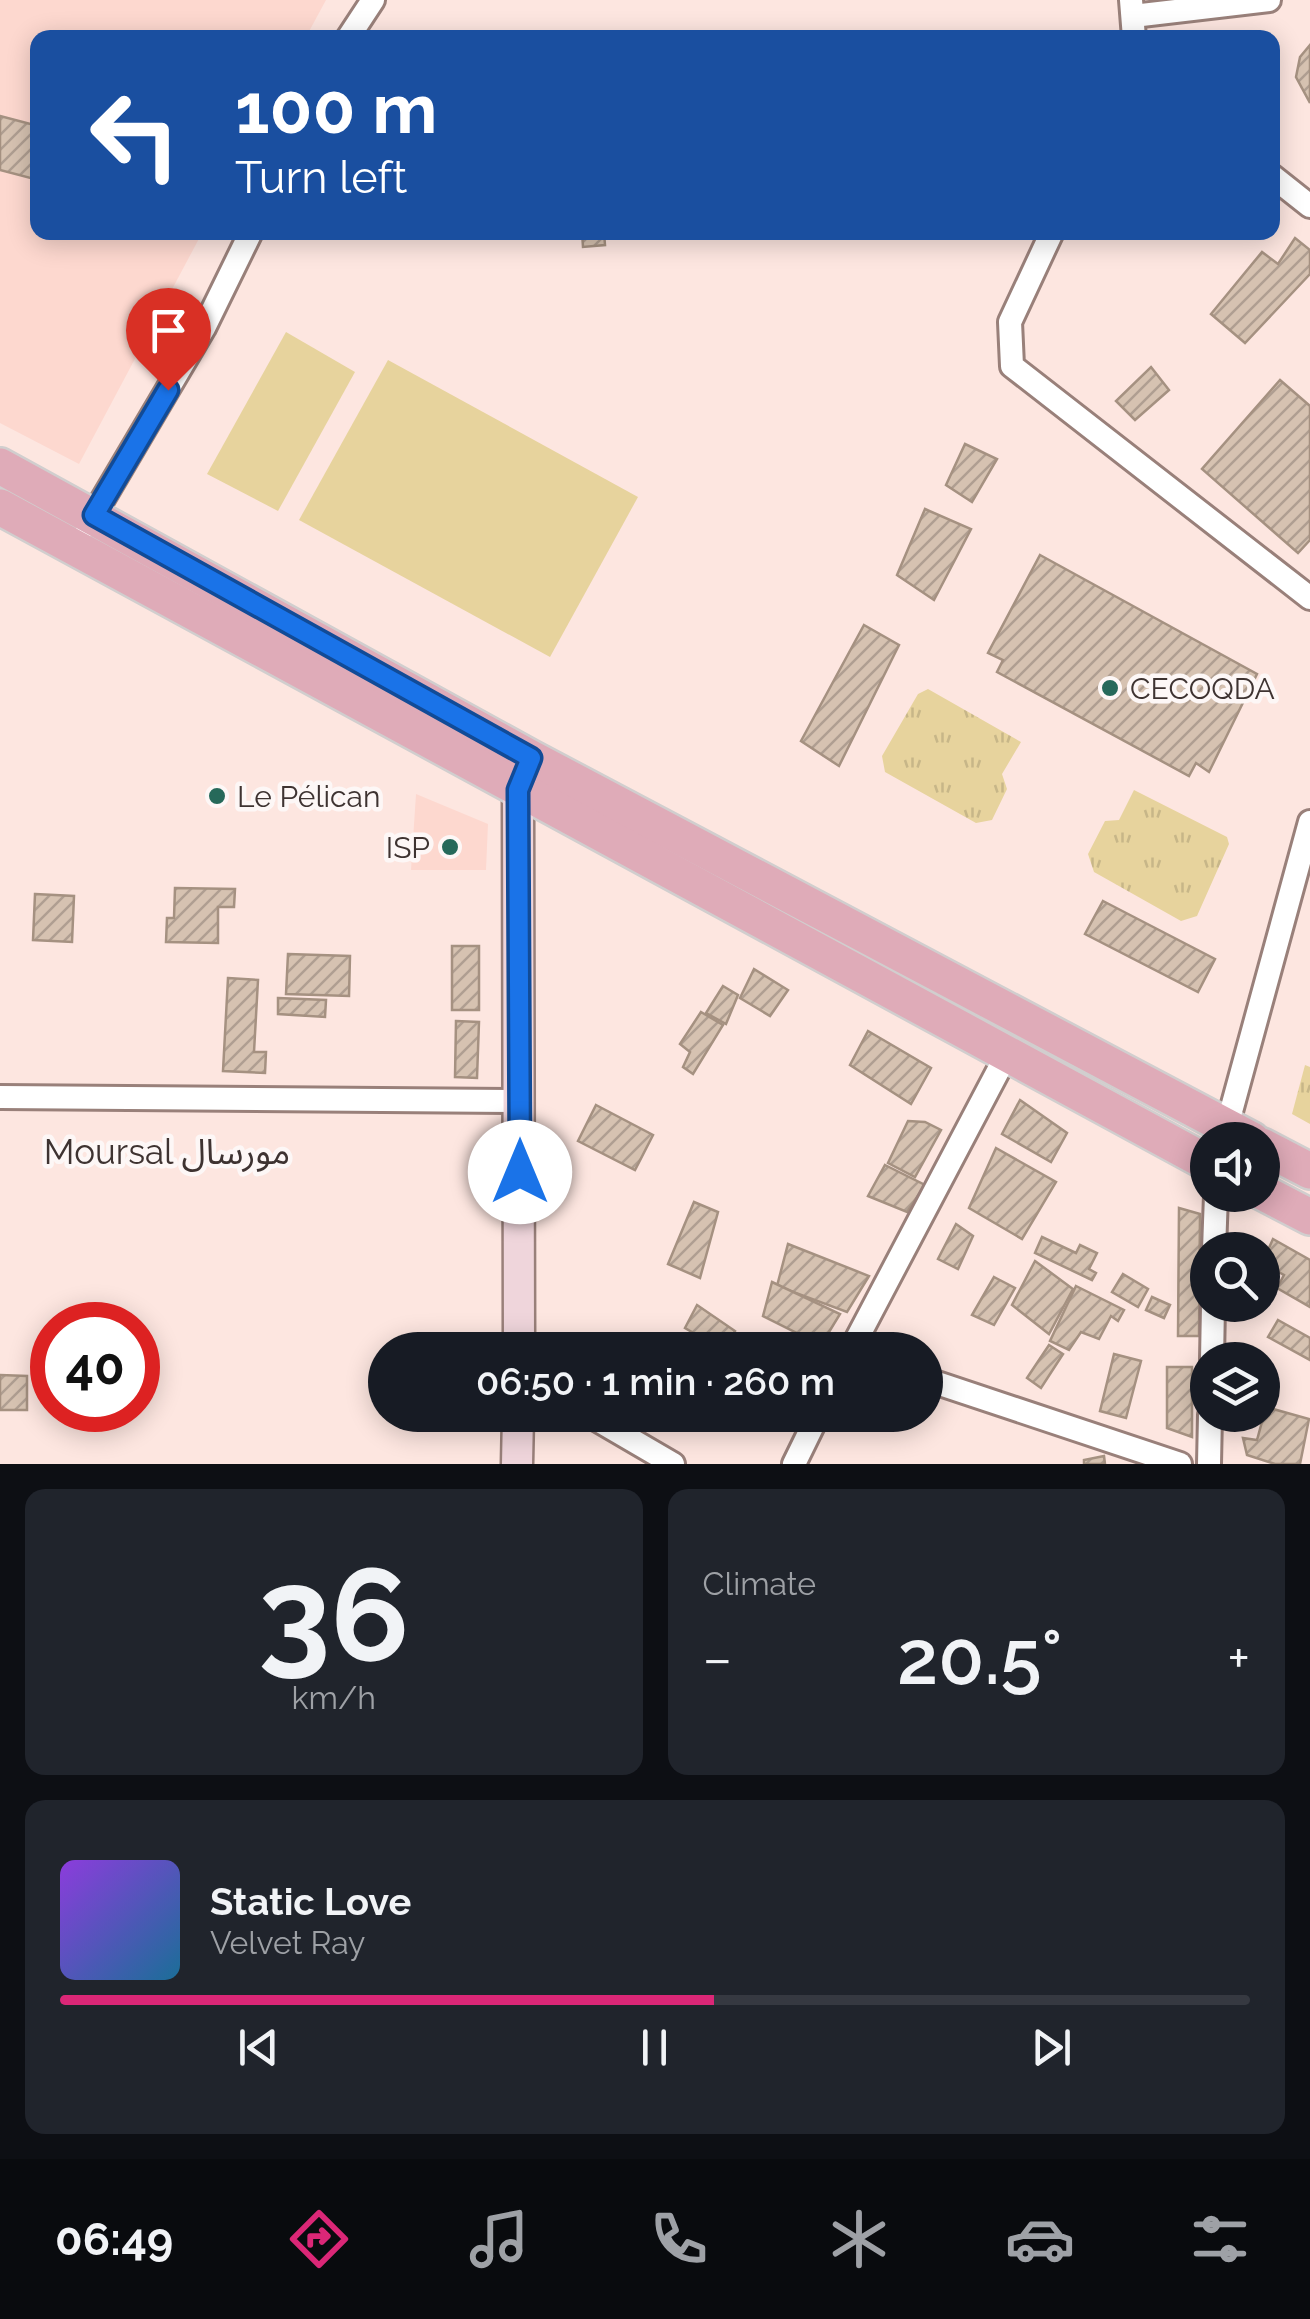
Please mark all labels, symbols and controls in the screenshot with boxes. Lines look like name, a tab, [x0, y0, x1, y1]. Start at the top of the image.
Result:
text: 100 m	[235, 67, 438, 149]
icon: left	[70, 70, 200, 200]
text: Turn left	[235, 151, 407, 204]
pin	[126, 288, 211, 391]
icon: arrive	[141, 303, 196, 358]
place label: CECOQDA	[1130, 671, 1275, 706]
marker: CECOQDA	[1099, 677, 1121, 699]
place label: Le Pélican	[237, 779, 380, 814]
marker: Le Pélican	[206, 785, 228, 807]
place label: ISP	[386, 830, 430, 865]
marker: ISP	[439, 836, 461, 858]
position arrow	[468, 1120, 572, 1224]
map controls	[1190, 1122, 1280, 1432]
button: sound	[1190, 1122, 1280, 1212]
district label: Moursal مورسال	[44, 1131, 290, 1173]
button: search	[1190, 1232, 1280, 1322]
speed limit sign: 40	[30, 1302, 160, 1432]
button: layers	[1190, 1342, 1280, 1432]
text: 06:50 · 1 min · 260 m	[476, 1359, 835, 1404]
text: 36	[258, 1538, 409, 1690]
text: Climate	[703, 1565, 816, 1602]
text: 20.5°	[897, 1613, 1062, 1702]
text: −	[703, 1626, 732, 1691]
text: +	[1227, 1626, 1250, 1691]
text: km/h	[292, 1679, 376, 1716]
text: Static Love	[210, 1879, 411, 1924]
text: Velvet Ray	[210, 1924, 365, 1961]
icon: previous	[231, 2020, 286, 2075]
icon: pause	[627, 2020, 682, 2075]
icon: next	[1024, 2020, 1079, 2075]
icon: directions	[284, 2204, 354, 2274]
icon: music	[464, 2204, 534, 2274]
icon: phone	[644, 2204, 714, 2274]
icon: climate	[824, 2204, 894, 2274]
icon: car	[1005, 2204, 1075, 2274]
icon: filters	[1185, 2204, 1255, 2274]
text: 06:49	[55, 2213, 173, 2266]

